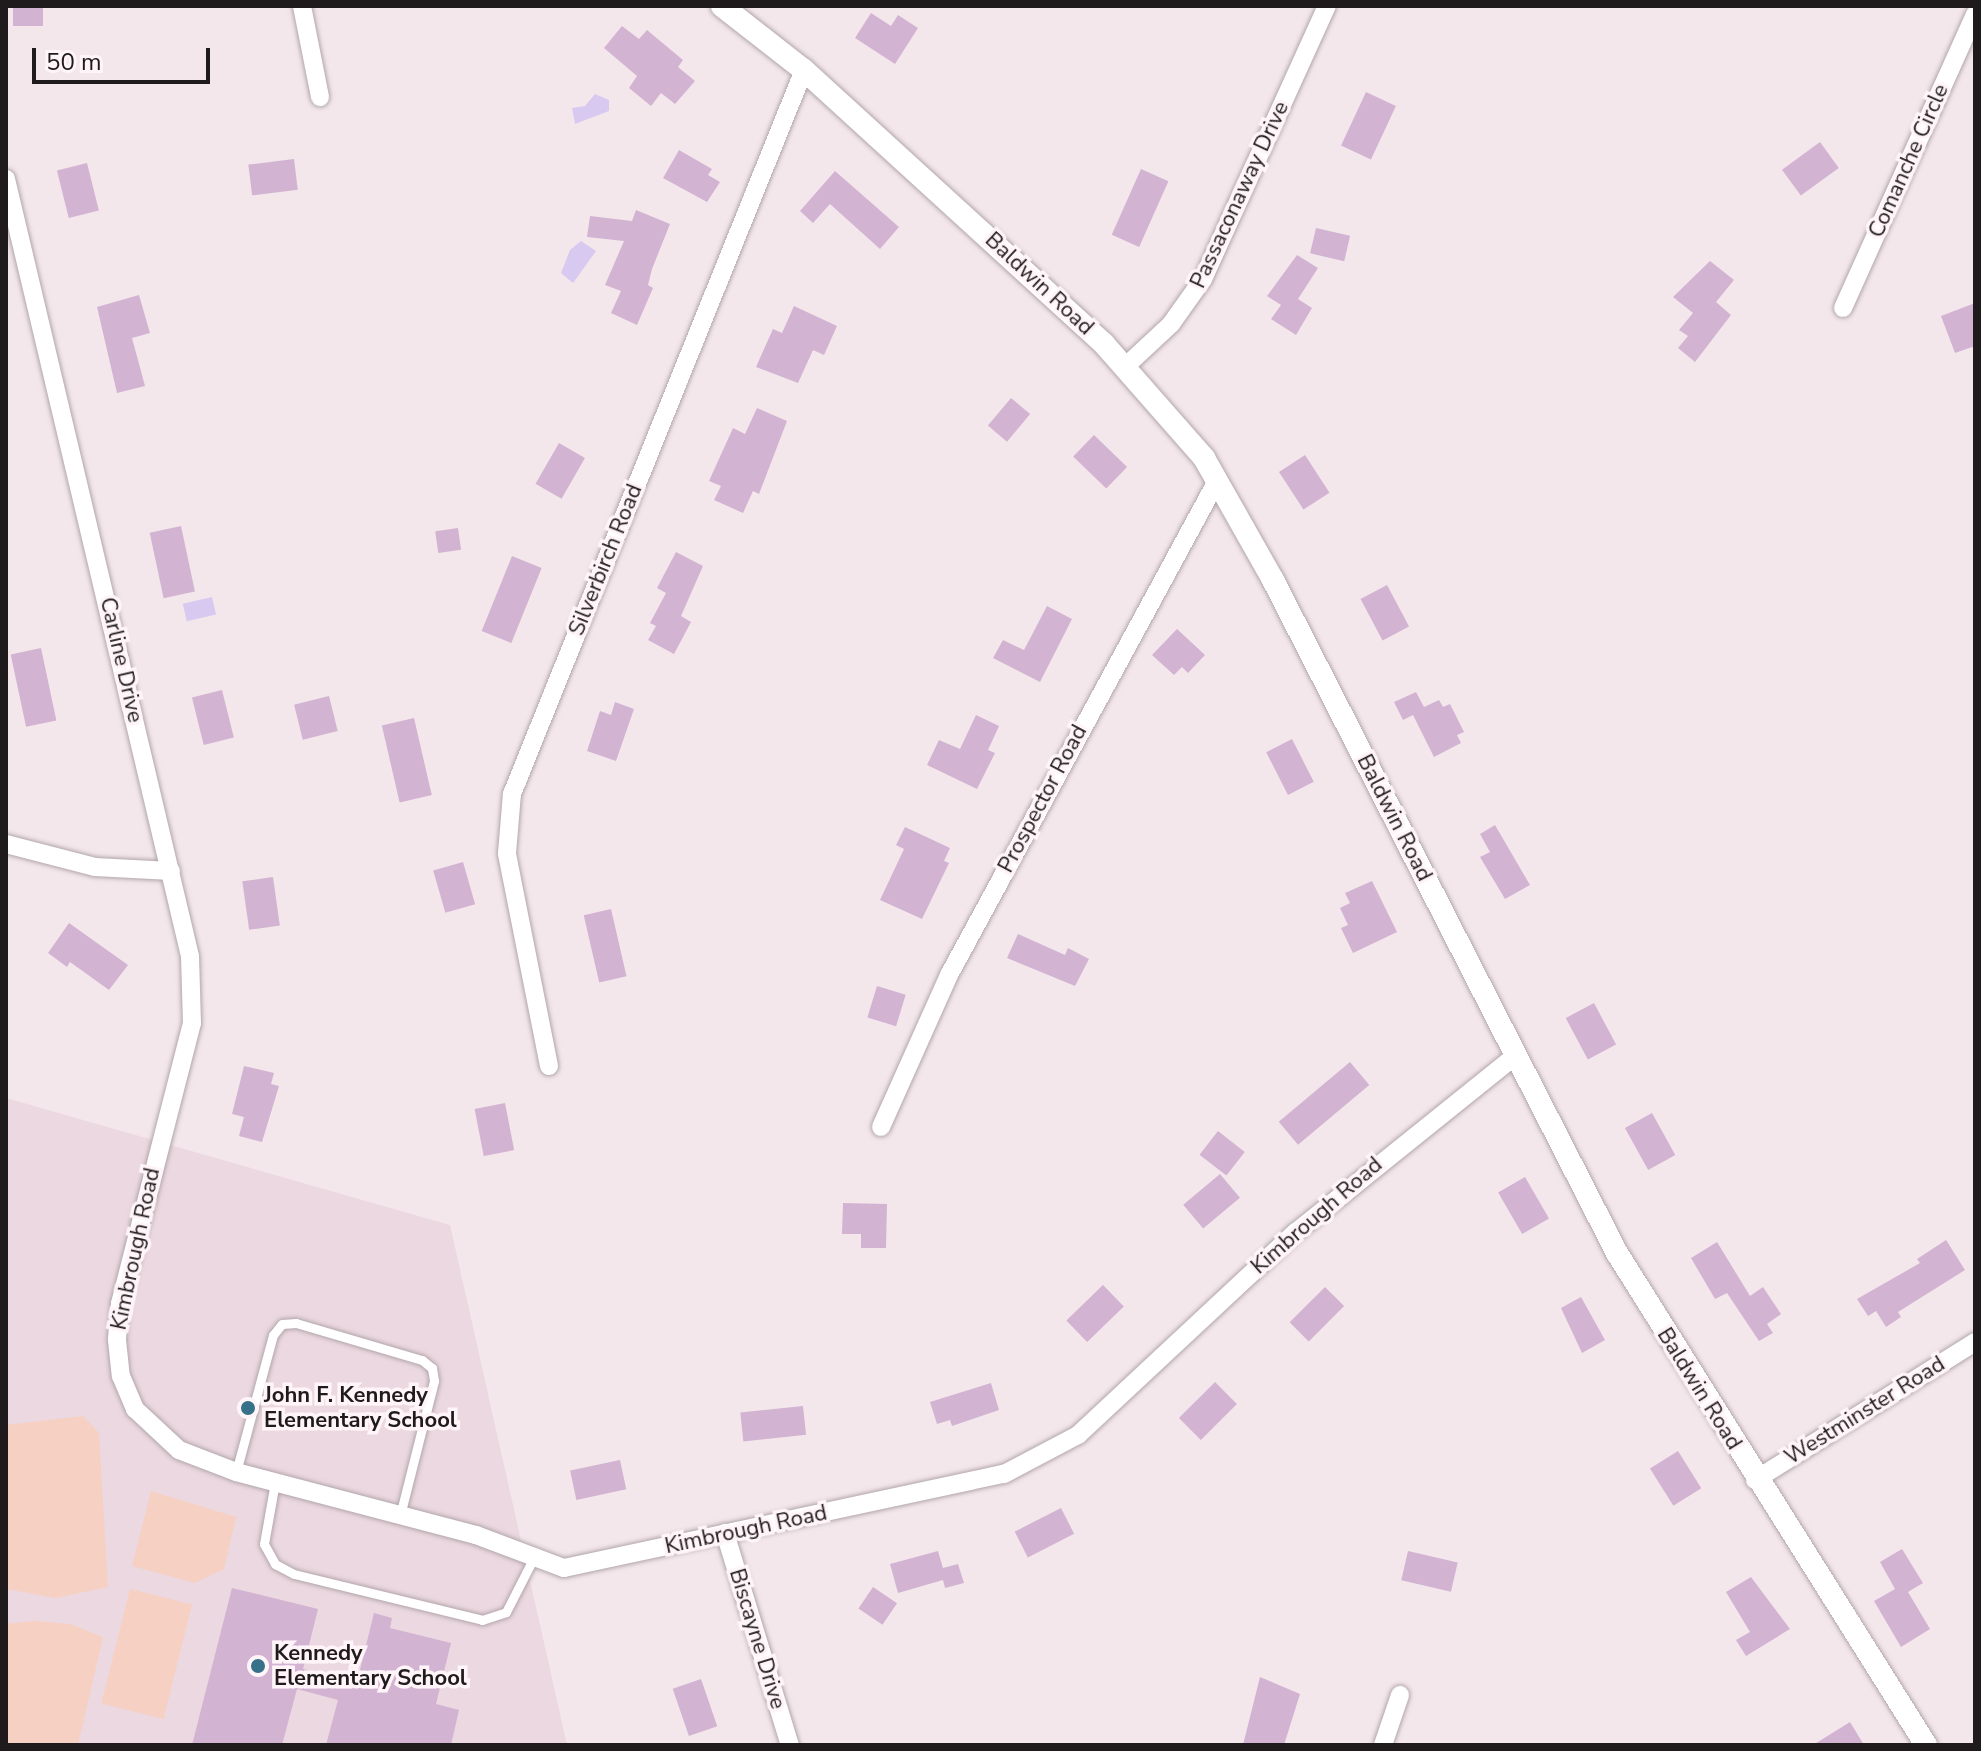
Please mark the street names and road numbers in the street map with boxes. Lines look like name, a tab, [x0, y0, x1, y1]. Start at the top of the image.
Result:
street label: Comanche Circle	[1863, 80, 1955, 242]
street label: Passaconaway Drive	[1185, 97, 1295, 293]
street label: Baldwin Road	[979, 227, 1099, 341]
street label: Silverbirch Road	[564, 480, 648, 640]
street label: Carline Drive	[94, 595, 148, 725]
street label: Prospector Road	[993, 721, 1093, 877]
street label: Baldwin Road	[1351, 750, 1437, 886]
street label: Kimbrough Road	[1246, 1152, 1388, 1280]
street label: Kimbrough Road	[106, 1166, 166, 1332]
street label: Baldwin Road	[1651, 1323, 1747, 1455]
street label: Westminster Road	[1780, 1351, 1950, 1471]
street label: Kimbrough Road	[663, 1500, 829, 1560]
street label: Biscayne Drive	[723, 1566, 791, 1712]

